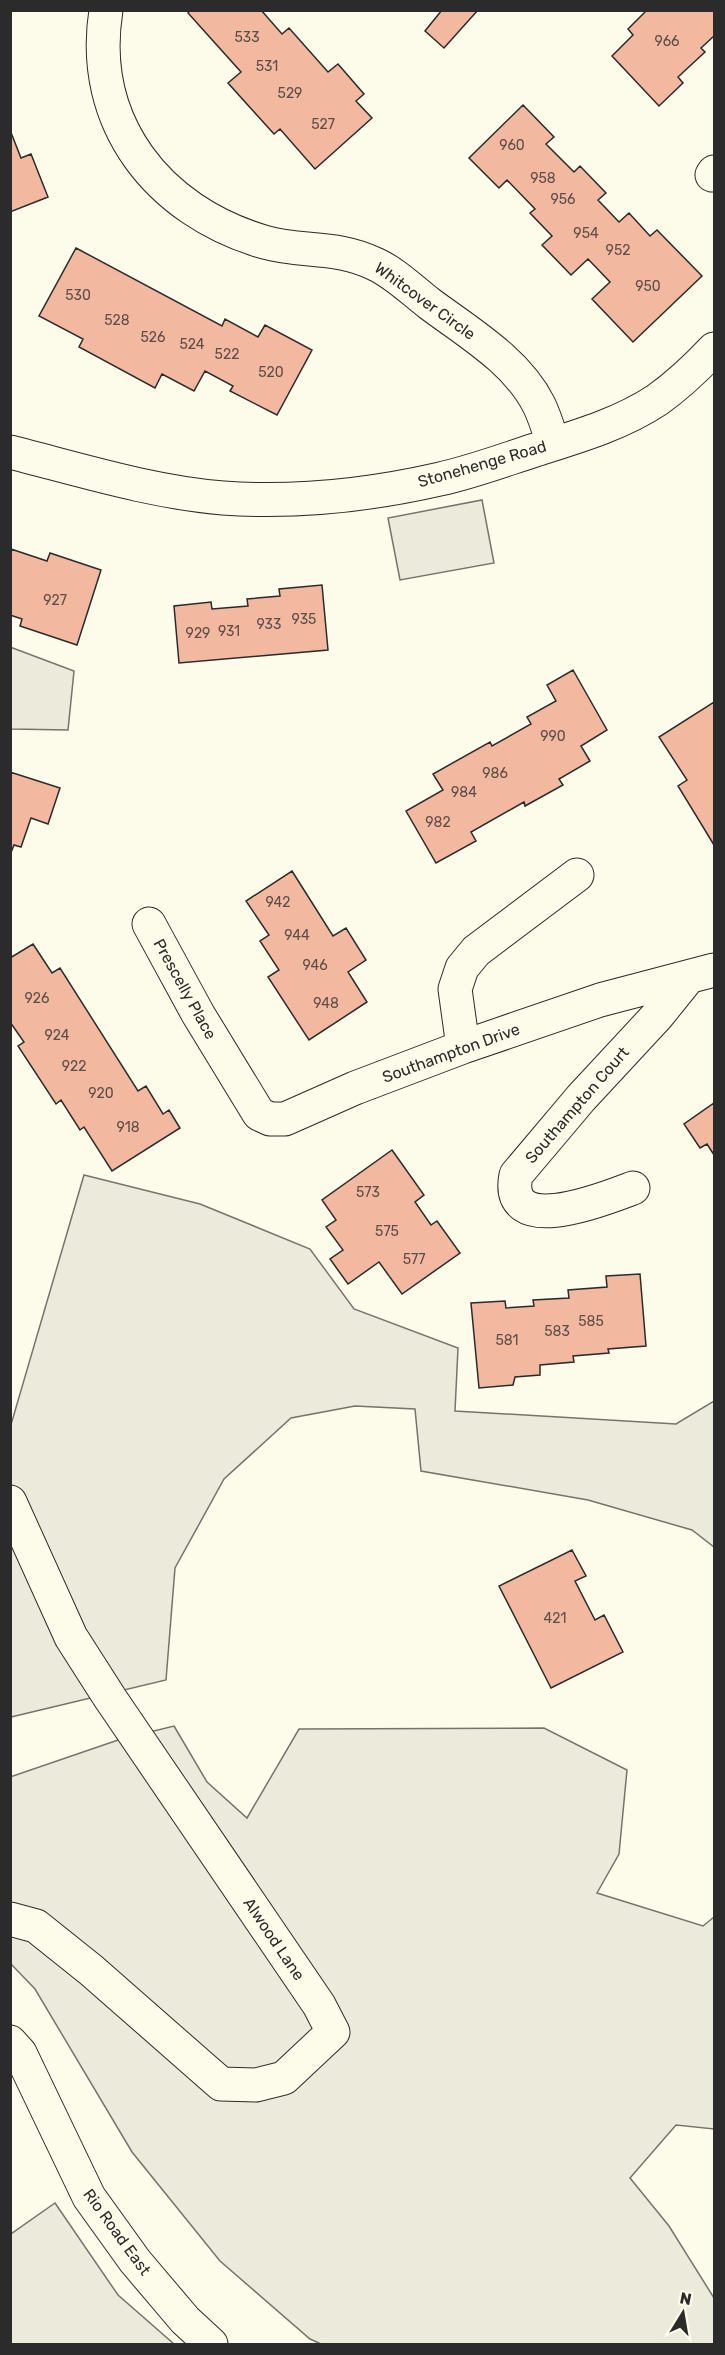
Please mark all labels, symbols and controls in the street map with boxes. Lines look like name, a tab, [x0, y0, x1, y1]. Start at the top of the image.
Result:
house number: 533	[234, 29, 260, 46]
house number: 966	[654, 33, 680, 50]
house number: 531	[256, 58, 278, 75]
house number: 529	[278, 85, 302, 102]
house number: 527	[311, 116, 335, 133]
house number: 960	[499, 137, 525, 154]
house number: 958	[530, 170, 556, 187]
house number: 956	[550, 191, 576, 208]
house number: 954	[573, 225, 599, 242]
house number: 952	[606, 242, 630, 259]
street label: Whitcover Circle	[371, 258, 479, 344]
house number: 950	[635, 278, 661, 295]
house number: 530	[65, 287, 91, 304]
house number: 528	[104, 312, 130, 329]
house number: 526	[141, 329, 165, 346]
house number: 524	[179, 336, 205, 353]
house number: 522	[215, 346, 239, 363]
house number: 520	[258, 364, 284, 381]
street label: Stonehenge Road	[416, 437, 548, 491]
house number: 927	[43, 592, 67, 609]
house number: 935	[292, 611, 316, 628]
house number: 933	[257, 616, 281, 633]
house number: 931	[218, 623, 240, 640]
house number: 929	[186, 625, 210, 642]
house number: 990	[540, 728, 566, 745]
house number: 986	[482, 765, 508, 782]
house number: 984	[451, 784, 477, 801]
house number: 982	[425, 814, 451, 831]
house number: 942	[265, 894, 291, 911]
house number: 944	[284, 927, 310, 944]
street label: Prescelly Place	[150, 935, 220, 1043]
house number: 946	[302, 957, 328, 974]
house number: 926	[25, 990, 49, 1007]
house number: 948	[313, 995, 339, 1012]
street label: Southampton Drive	[380, 1019, 522, 1087]
house number: 924	[44, 1027, 70, 1044]
street label: Southampton Court	[521, 1043, 633, 1167]
house number: 922	[62, 1058, 86, 1075]
house number: 920	[88, 1085, 114, 1102]
house number: 918	[116, 1119, 140, 1136]
house number: 573	[356, 1184, 380, 1201]
house number: 575	[375, 1223, 399, 1240]
house number: 577	[403, 1251, 425, 1268]
house number: 585	[578, 1313, 604, 1330]
house number: 583	[544, 1323, 570, 1340]
house number: 581	[495, 1332, 519, 1349]
house number: 421	[544, 1610, 566, 1627]
street label: Alwood Lane	[239, 1894, 309, 1984]
street label: Rio Road East	[79, 2185, 155, 2279]
north arrow	[653, 2283, 713, 2343]
text: N	[678, 2288, 693, 2309]

